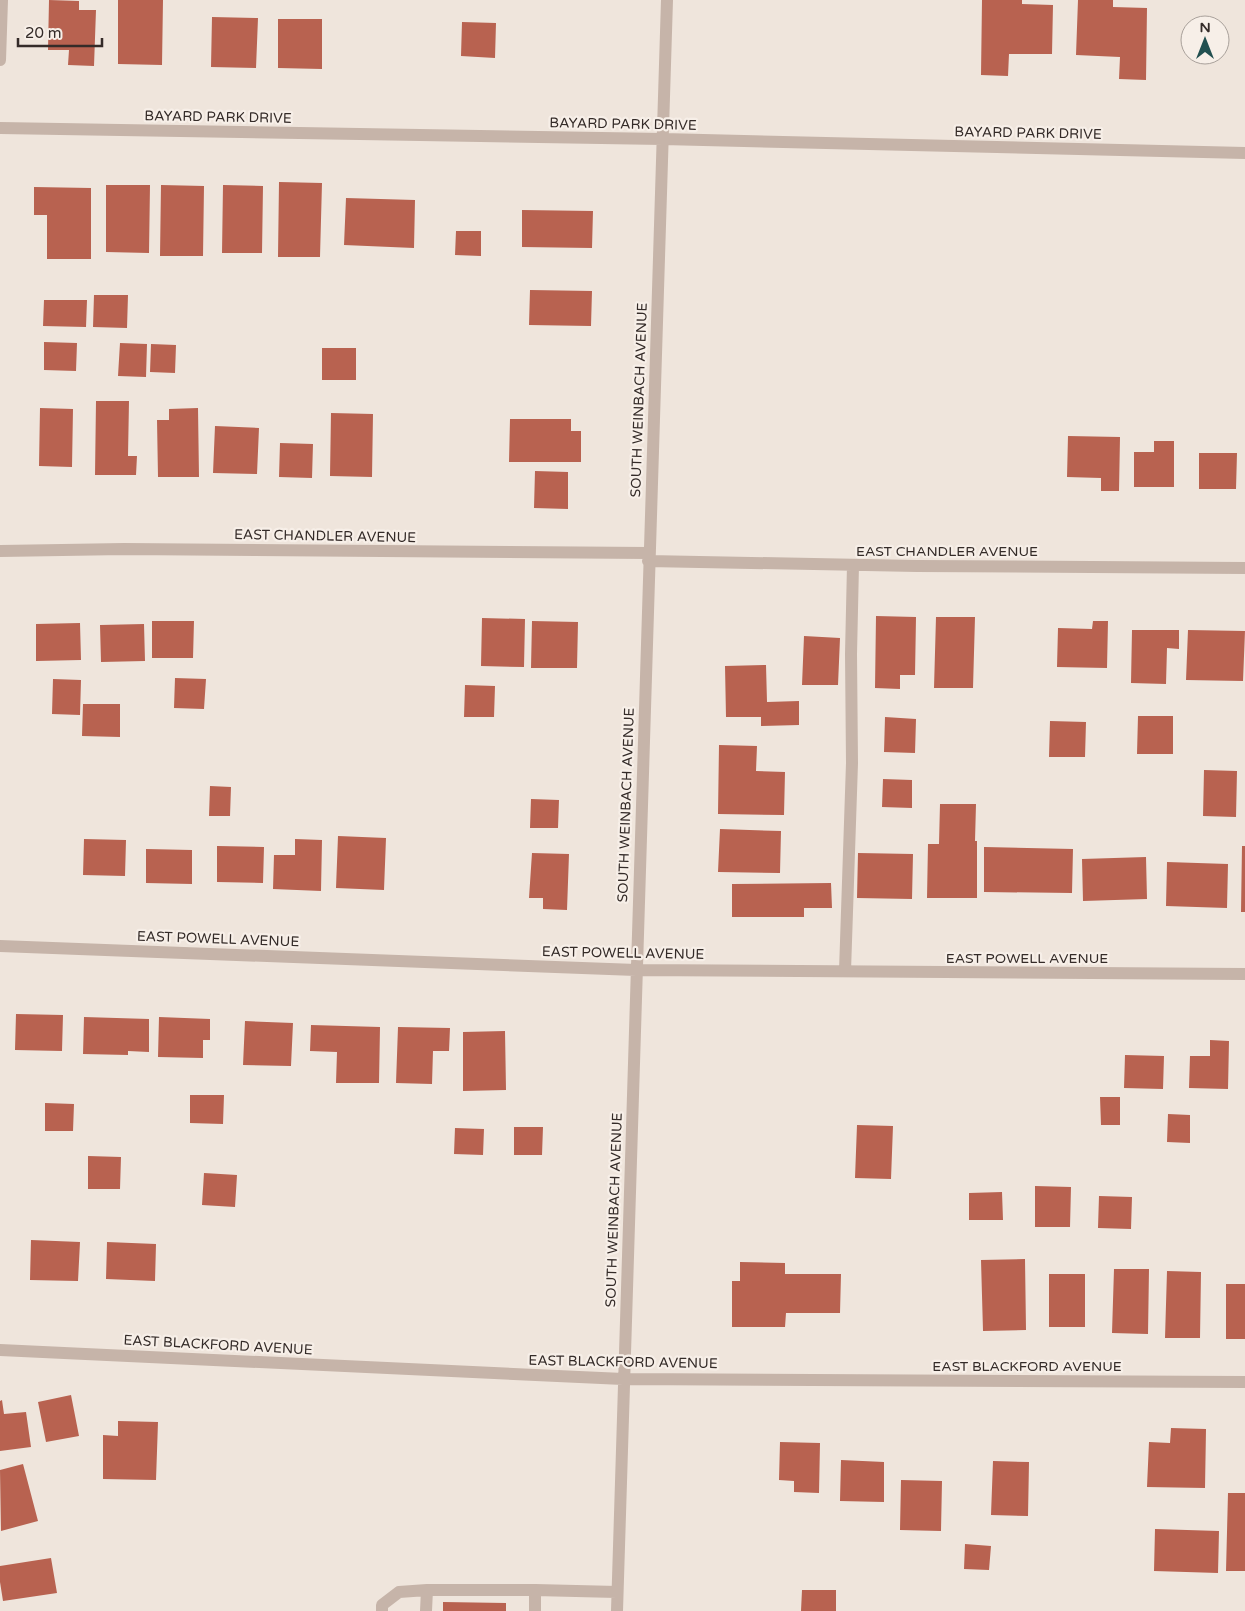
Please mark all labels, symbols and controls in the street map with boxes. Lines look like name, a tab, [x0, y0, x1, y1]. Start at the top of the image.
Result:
scale bar	[18, 15, 101, 47]
north arrow	[1180, 15, 1230, 65]
text: N	[1199, 19, 1211, 36]
text: 20 m	[25, 24, 62, 42]
street label: BAYARD PARK DRIVE	[144, 107, 292, 127]
street label: BAYARD PARK DRIVE	[549, 114, 697, 134]
street label: BAYARD PARK DRIVE	[954, 123, 1102, 143]
street label: SOUTH WEINBACH AVENUE	[627, 302, 651, 498]
street label: EAST CHANDLER AVENUE	[234, 526, 416, 546]
street label: EAST CHANDLER AVENUE	[856, 543, 1038, 560]
street label: SOUTH WEINBACH AVENUE	[614, 707, 638, 903]
street label: EAST POWELL AVENUE	[136, 928, 300, 950]
street label: EAST POWELL AVENUE	[542, 943, 704, 963]
street label: EAST POWELL AVENUE	[946, 950, 1108, 967]
street label: SOUTH WEINBACH AVENUE	[602, 1112, 626, 1308]
street label: EAST BLACKFORD AVENUE	[123, 1332, 313, 1358]
street label: EAST BLACKFORD AVENUE	[528, 1352, 718, 1372]
street label: EAST BLACKFORD AVENUE	[932, 1358, 1122, 1375]

